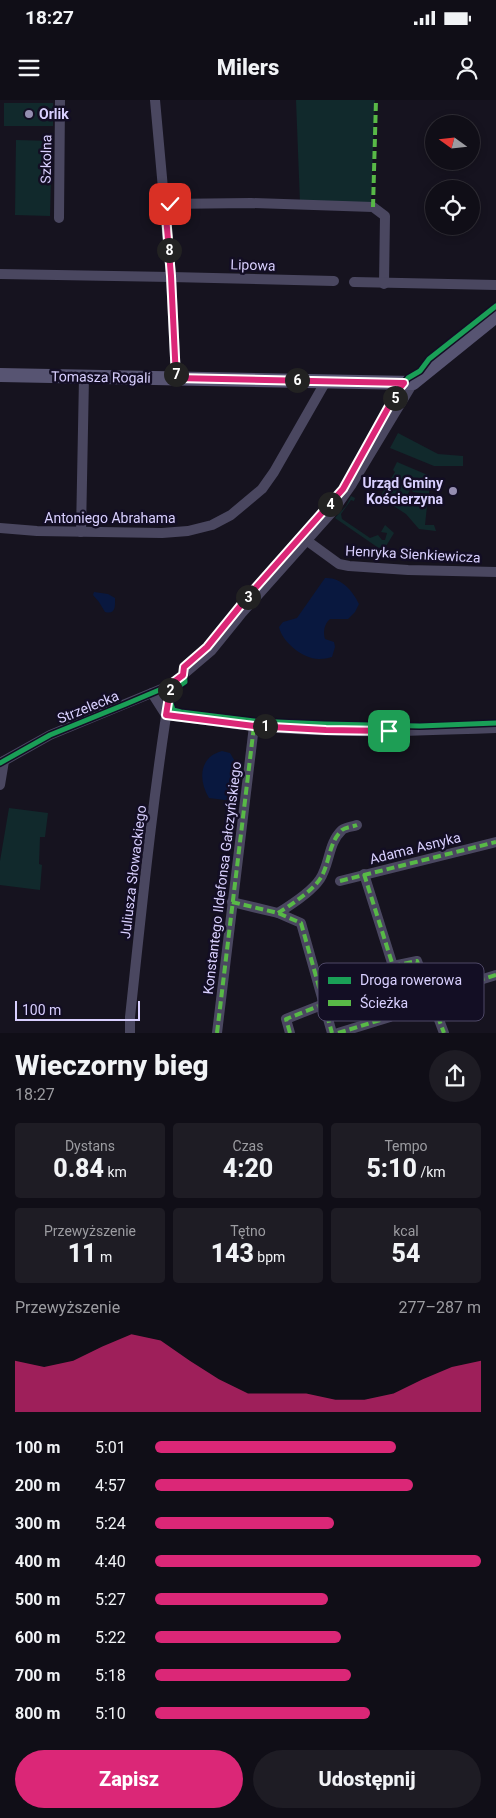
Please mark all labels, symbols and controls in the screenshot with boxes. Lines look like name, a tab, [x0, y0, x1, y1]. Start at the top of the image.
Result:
text: 18:27	[25, 6, 74, 29]
icon: menu	[15, 54, 43, 82]
icon: person	[453, 54, 481, 82]
text: Milers	[217, 55, 279, 80]
place label: Orlik	[39, 106, 69, 122]
marker: Orlik	[23, 108, 35, 120]
north arrow	[425, 115, 480, 170]
map controls	[425, 115, 480, 235]
street label: Szkolna	[38, 134, 54, 184]
button: locate	[425, 180, 480, 235]
pin	[149, 183, 191, 225]
icon: check	[156, 190, 184, 218]
pin: 8	[156, 238, 182, 262]
text: 8	[165, 242, 174, 258]
street label: Lipowa	[230, 256, 276, 274]
pin: 7	[164, 362, 188, 386]
text: 7	[172, 366, 181, 382]
street label: Tomasza Rogali	[51, 368, 151, 386]
pin: 6	[284, 368, 310, 392]
text: 6	[293, 372, 302, 388]
pin: 5	[382, 386, 408, 410]
text: 5	[391, 390, 400, 406]
place label: Urząd Gminy Kościerzyna	[362, 475, 444, 507]
marker: Urząd Gminy Kościerzyna	[447, 485, 459, 497]
pin: 4	[318, 492, 342, 516]
text: 4	[326, 496, 335, 512]
street label: Antoniego Abrahama	[44, 510, 176, 526]
street label: Henryka Sienkiewicza	[345, 542, 481, 566]
pin: 3	[236, 584, 260, 610]
text: 3	[244, 589, 253, 605]
pin: 2	[158, 678, 182, 702]
text: 2	[166, 682, 175, 698]
street label: Strzelecka	[55, 687, 121, 727]
pin	[368, 710, 410, 752]
pin: 1	[252, 714, 278, 738]
icon: arrive	[375, 717, 403, 745]
text: 1	[261, 718, 270, 734]
street label: Konstantego Ildefonsa Gałczyńskiego	[200, 760, 244, 995]
street label: Juliusza Słowackiego	[117, 804, 149, 940]
street label: Adama Asnyka	[368, 829, 462, 867]
legend	[318, 963, 484, 1021]
text: Droga rowerowa	[360, 972, 462, 988]
text: Ścieżka	[360, 994, 408, 1011]
scale bar	[15, 998, 140, 1021]
text: 100 m	[22, 1002, 61, 1018]
text: Wieczorny bieg	[15, 1049, 209, 1082]
button: share	[429, 1050, 481, 1102]
text: 18:27	[15, 1085, 55, 1104]
text: Dystans	[65, 1138, 115, 1154]
text: Czas	[233, 1138, 263, 1154]
text: Tempo	[384, 1138, 428, 1154]
text: 0.84	[53, 1154, 104, 1183]
text: 4:20	[223, 1154, 273, 1183]
text: 5:10	[366, 1154, 417, 1183]
text: km	[104, 1164, 127, 1180]
text: /km	[417, 1164, 446, 1180]
text: Przewyższenie	[44, 1223, 136, 1239]
text: Tętno	[230, 1223, 266, 1239]
text: kcal	[393, 1223, 419, 1239]
text: 11	[68, 1239, 97, 1268]
text: 143	[211, 1239, 254, 1268]
text: 54	[392, 1239, 420, 1268]
text: m	[97, 1249, 112, 1265]
text: bpm	[254, 1249, 285, 1265]
text: Przewyższenie	[15, 1298, 120, 1317]
text: 277–287 m	[399, 1298, 481, 1317]
text: 100 m	[15, 1438, 60, 1457]
text: 5:01	[95, 1438, 126, 1457]
text: 200 m	[15, 1476, 60, 1495]
text: 4:57	[95, 1476, 126, 1495]
text: 300 m	[15, 1514, 60, 1533]
text: 5:24	[95, 1514, 126, 1533]
text: 400 m	[15, 1552, 60, 1571]
text: 4:40	[95, 1552, 126, 1571]
text: 500 m	[15, 1590, 60, 1609]
text: 5:27	[95, 1590, 126, 1609]
text: 600 m	[15, 1628, 60, 1647]
text: 5:22	[95, 1628, 126, 1647]
text: 700 m	[15, 1666, 60, 1685]
text: 5:18	[95, 1666, 126, 1685]
text: 800 m	[15, 1704, 60, 1723]
text: 5:10	[95, 1704, 126, 1723]
button: Zapisz	[15, 1750, 243, 1808]
button: Udostępnij	[253, 1750, 481, 1808]

